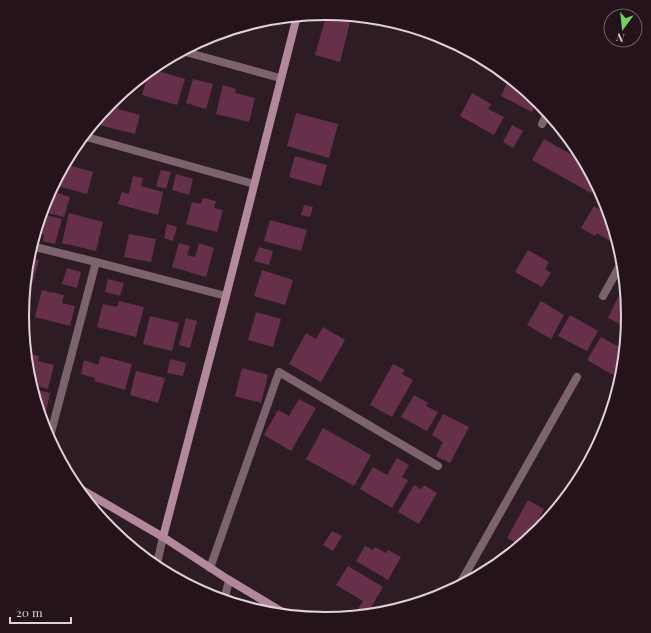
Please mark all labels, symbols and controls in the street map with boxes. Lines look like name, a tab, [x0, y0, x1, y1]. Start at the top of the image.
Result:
north arrow	[603, 8, 643, 48]
text: N	[614, 30, 626, 46]
scale bar	[10, 599, 71, 625]
text: 20 m	[16, 604, 43, 620]

